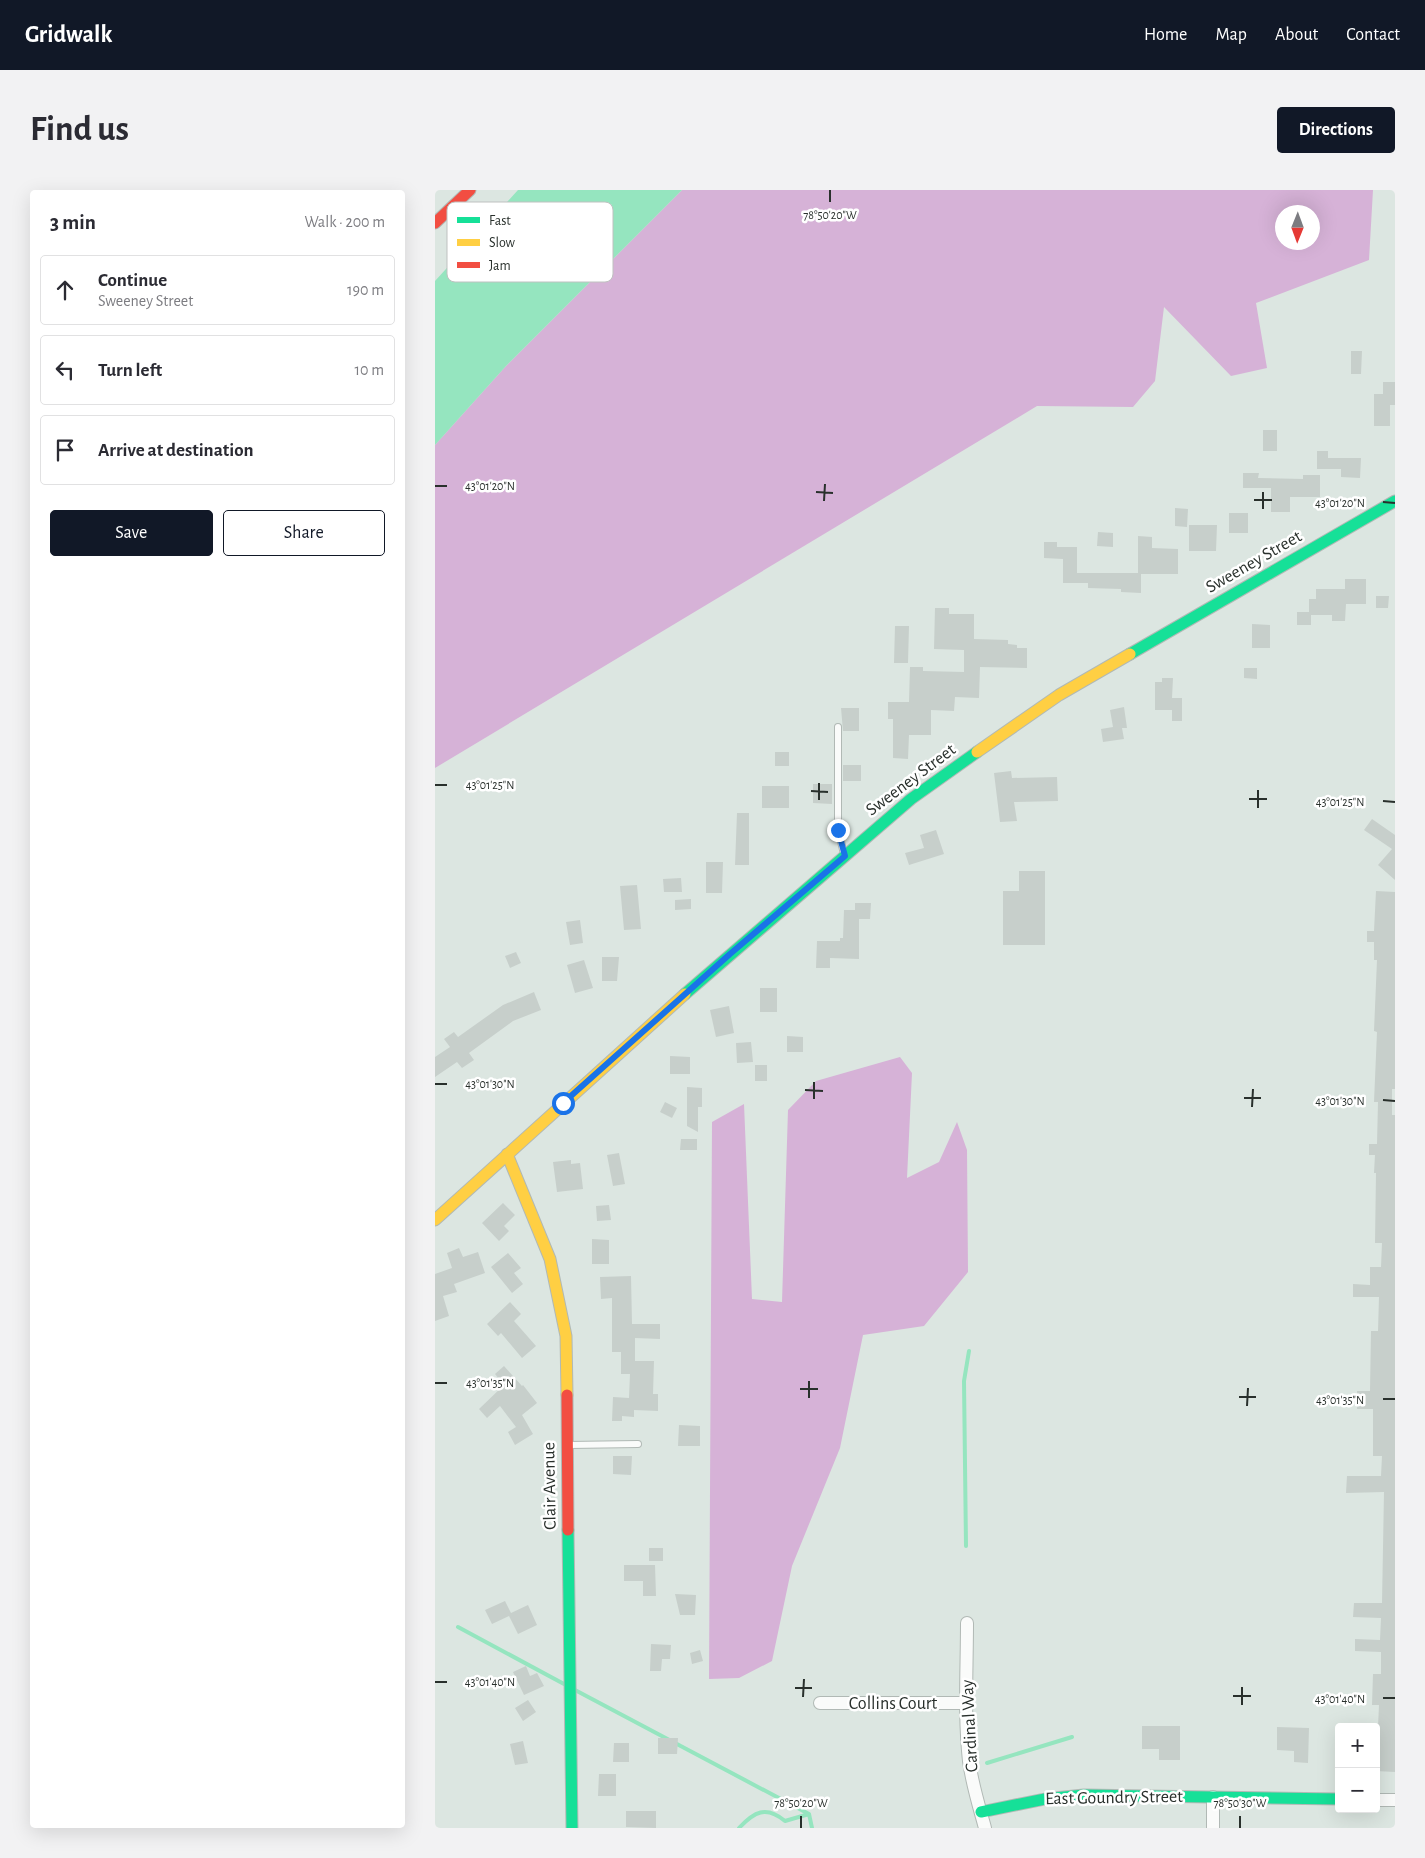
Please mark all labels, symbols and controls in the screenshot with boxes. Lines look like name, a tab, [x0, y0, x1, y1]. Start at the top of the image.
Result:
text: Gridwalk	[25, 23, 112, 47]
text: Home	[1144, 26, 1187, 44]
text: Map	[1215, 26, 1247, 44]
text: About	[1275, 26, 1318, 44]
text: Contact	[1346, 26, 1400, 44]
button: Directions	[1277, 107, 1395, 153]
text: Find us	[30, 112, 129, 147]
legend	[447, 202, 613, 282]
north arrow	[1275, 205, 1320, 250]
text: 78°50'20"W	[803, 209, 857, 221]
text: 3 min	[50, 212, 96, 233]
text: Walk · 200 m	[304, 214, 385, 230]
text: Fast	[489, 214, 511, 228]
text: Slow	[489, 236, 516, 250]
text: Jam	[489, 259, 511, 273]
text: Continue	[98, 271, 167, 290]
icon: ahead	[51, 276, 79, 304]
text: 190 m	[347, 282, 384, 298]
text: Sweeney Street	[98, 293, 193, 309]
icon: left	[51, 356, 79, 384]
text: Turn left	[98, 361, 162, 380]
text: 10 m	[355, 362, 384, 378]
icon: arrive	[51, 436, 79, 464]
text: Arrive at destination	[98, 441, 254, 460]
text: 43°01'20"N	[465, 480, 515, 492]
text: 43°01'20"N	[1315, 497, 1365, 509]
button: Save	[50, 510, 213, 556]
button: Share	[223, 510, 385, 556]
street label: Sweeney Street	[1203, 527, 1305, 597]
street label: Sweeney Street	[863, 740, 959, 819]
text: 43°01'25"N	[466, 779, 514, 791]
text: 43°01'25"N	[1316, 796, 1364, 808]
route end	[827, 819, 850, 842]
text: 43°01'30"N	[465, 1078, 515, 1090]
route start	[552, 1092, 575, 1115]
text: 43°01'30"N	[1315, 1095, 1365, 1107]
text: 43°01'35"N	[466, 1377, 514, 1389]
text: 43°01'35"N	[1316, 1394, 1364, 1406]
street label: Clair Avenue	[540, 1442, 560, 1530]
text: 43°01'40"N	[465, 1676, 515, 1688]
street label: Cardinal Way	[959, 1679, 981, 1773]
text: 43°01'40"N	[1315, 1693, 1365, 1705]
street label: Collins Court	[849, 1695, 937, 1713]
map controls	[1335, 1723, 1380, 1813]
button: +	[1335, 1723, 1380, 1768]
button: −	[1335, 1768, 1380, 1813]
street label: East Goundry Street	[1045, 1788, 1183, 1808]
text: 78°50'20"W	[774, 1797, 828, 1809]
text: 78°50'30"W	[1213, 1797, 1267, 1809]

